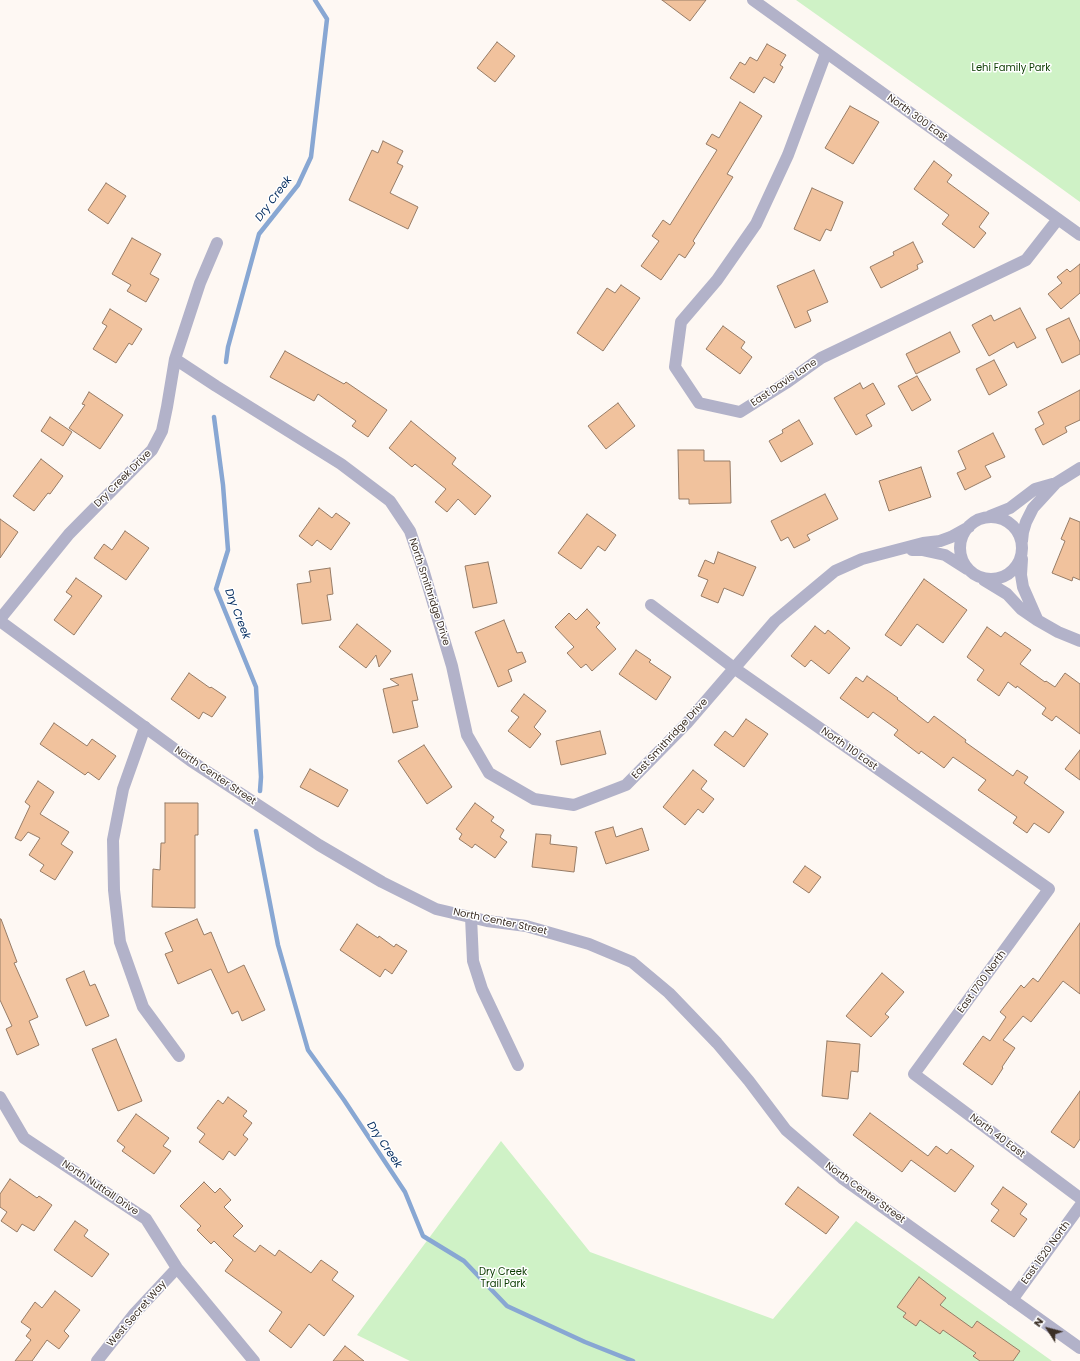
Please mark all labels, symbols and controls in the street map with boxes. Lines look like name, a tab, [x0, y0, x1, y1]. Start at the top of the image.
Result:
park label: Lehi Family Park	[972, 62, 1050, 74]
street label: North 300 East	[884, 92, 950, 144]
water label: Dry Creek	[253, 174, 295, 224]
street label: East Davis Lane	[749, 357, 819, 409]
street label: Dry Creek Drive	[92, 448, 154, 510]
street label: North Smithridge Drive	[406, 537, 452, 647]
water label: Dry Creek	[221, 587, 253, 641]
street label: East Smithridge Drive	[630, 696, 710, 782]
street label: North 110 East	[819, 725, 879, 773]
street label: North Center Street	[172, 744, 258, 808]
street label: North Center Street	[452, 906, 548, 938]
street label: East 1700 North	[955, 948, 1009, 1016]
street label: North 40 East	[967, 1111, 1027, 1161]
water label: Dry Creek	[364, 1119, 404, 1171]
street label: North Nuttall Drive	[59, 1158, 141, 1218]
street label: North Center Street	[823, 1160, 907, 1226]
street label: East 1620 North	[1019, 1219, 1073, 1287]
park label: Dry Creek Trail Park	[479, 1266, 527, 1290]
street label: West Secret Way	[105, 1278, 169, 1350]
north arrow	[1028, 1309, 1068, 1349]
text: N	[1029, 1314, 1047, 1330]

